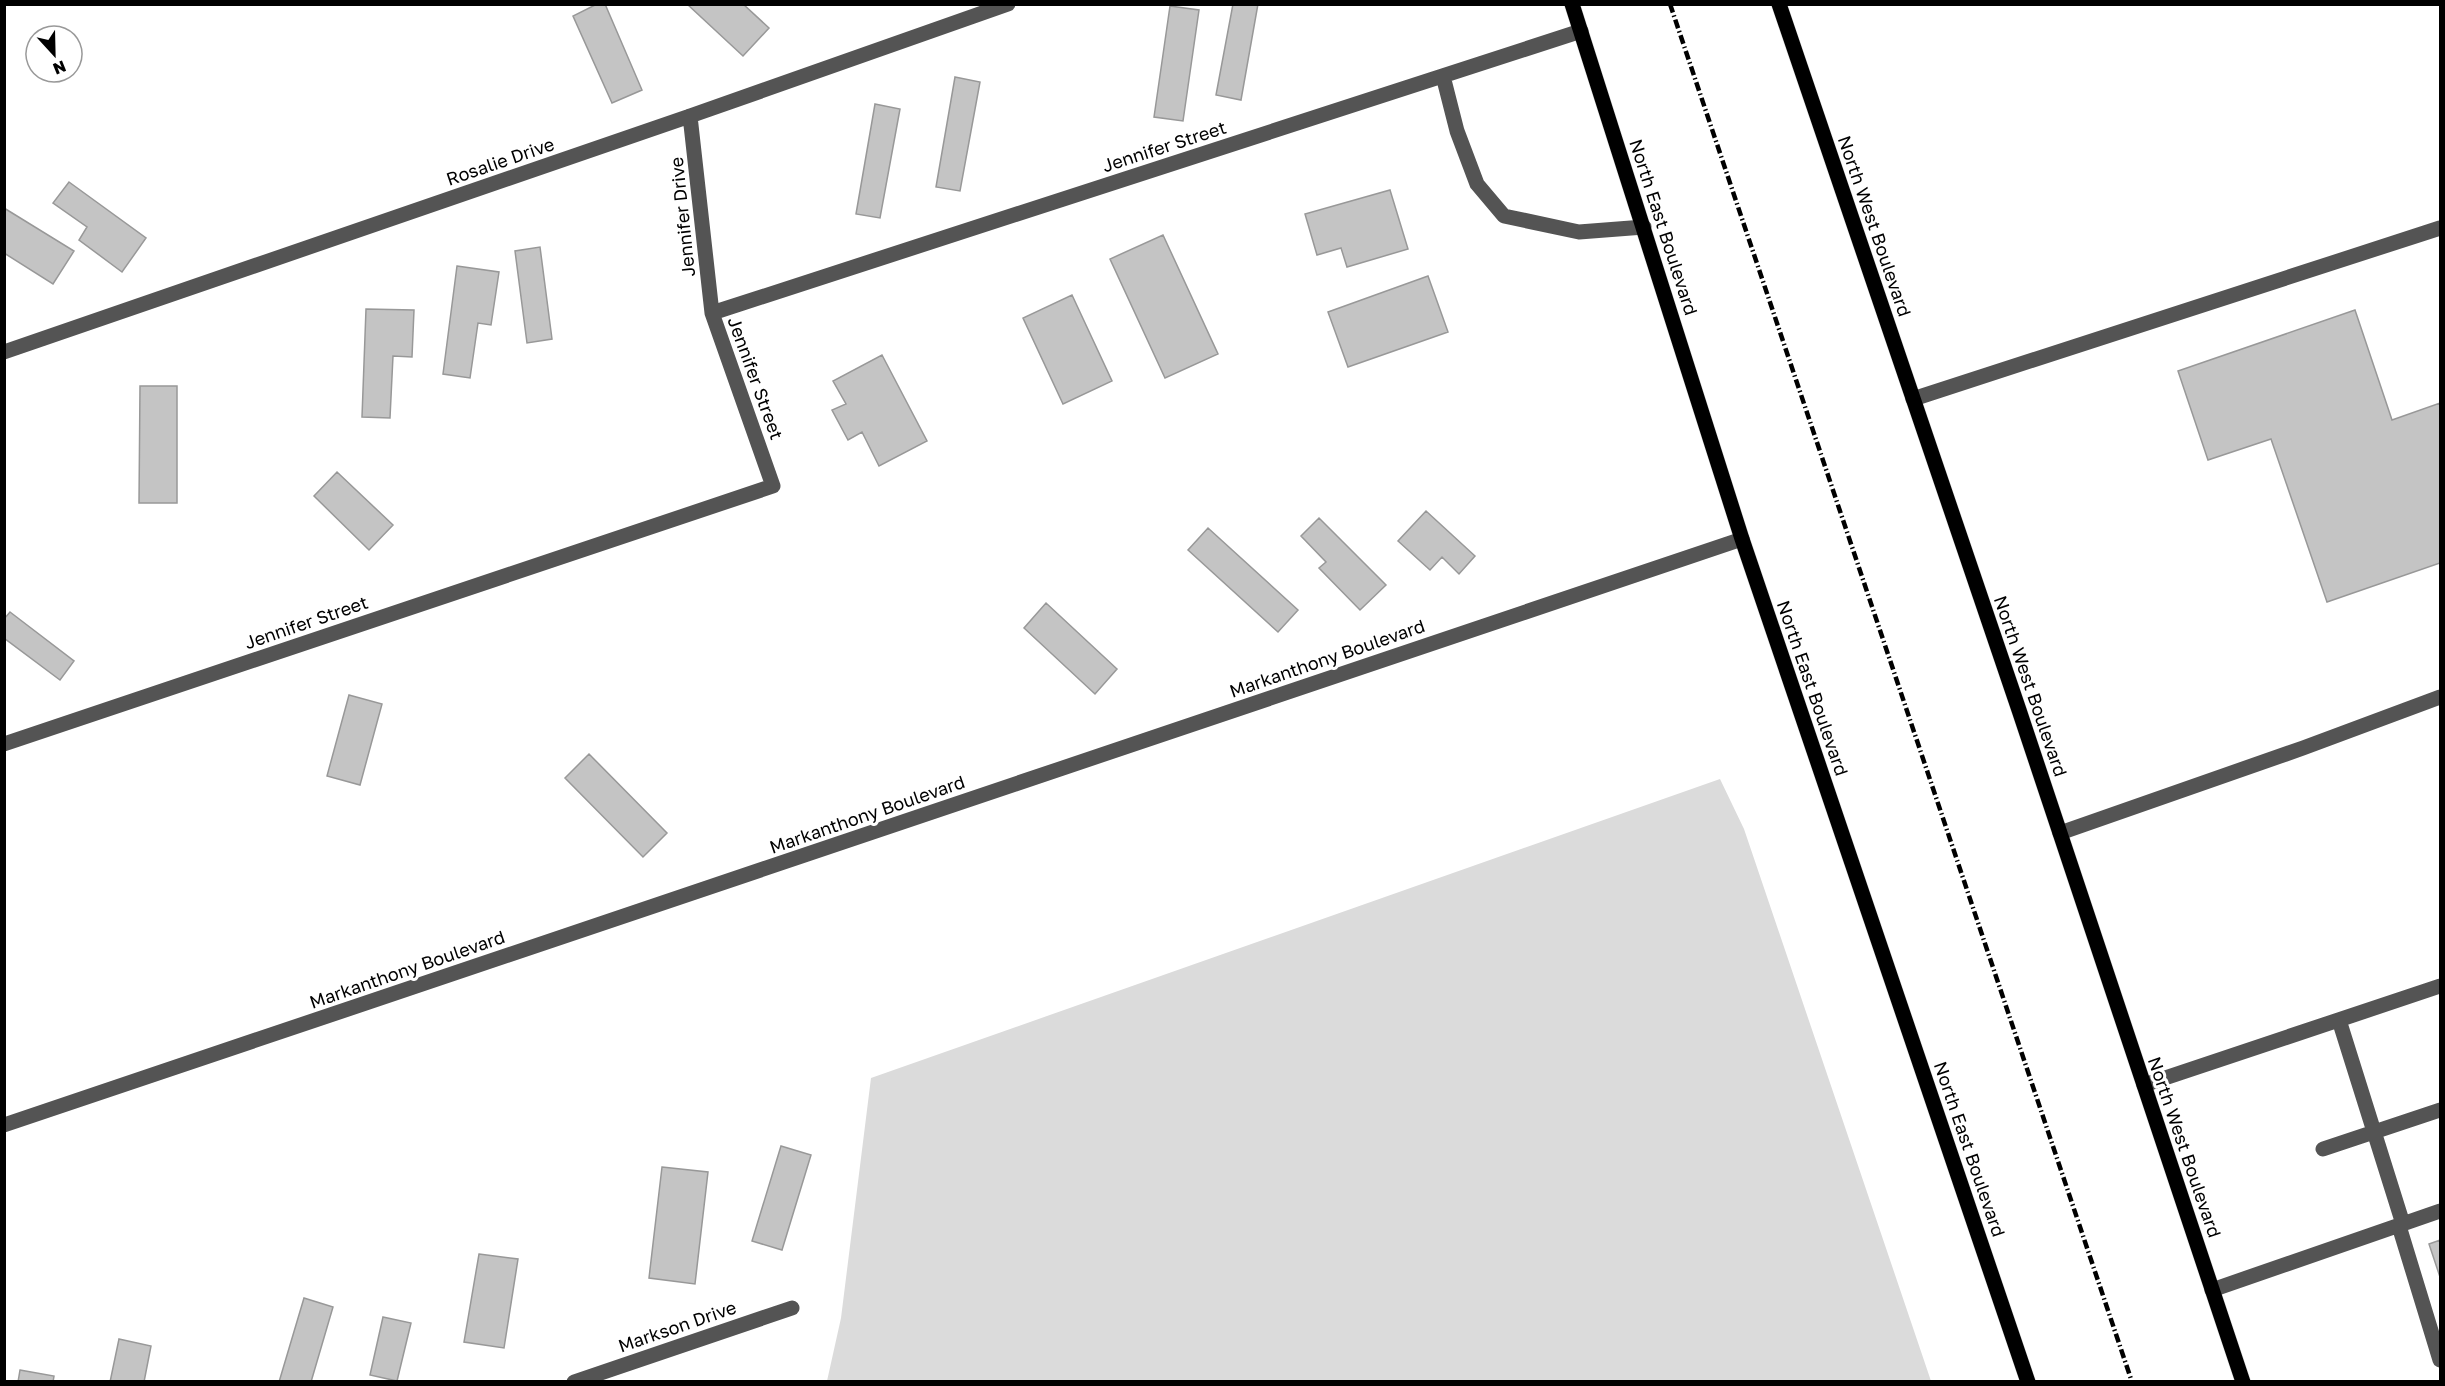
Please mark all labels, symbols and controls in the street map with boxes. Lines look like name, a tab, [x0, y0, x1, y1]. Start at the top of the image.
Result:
north arrow	[24, 24, 84, 84]
text: N	[50, 56, 69, 79]
street label: Jennifer Street	[1099, 116, 1229, 176]
street label: Rosalie Drive	[443, 132, 557, 190]
street label: North West Boulevard	[1834, 133, 1916, 319]
street label: North East Boulevard	[1625, 136, 1703, 318]
street label: Jennifer Drive	[665, 156, 699, 278]
street label: Jennifer Street	[724, 314, 788, 442]
street label: Jennifer Street	[241, 591, 371, 653]
street label: North West Boulevard	[1990, 593, 2072, 779]
street label: North East Boulevard	[1773, 597, 1853, 779]
street label: Markanthony Boulevard	[1226, 614, 1428, 702]
street label: Markanthony Boulevard	[766, 770, 968, 858]
street label: Markanthony Boulevard	[306, 925, 508, 1013]
street label: North West Boulevard	[2144, 1054, 2226, 1240]
street label: North East Boulevard	[1930, 1058, 2010, 1240]
street label: Markson Drive	[615, 1296, 739, 1356]

